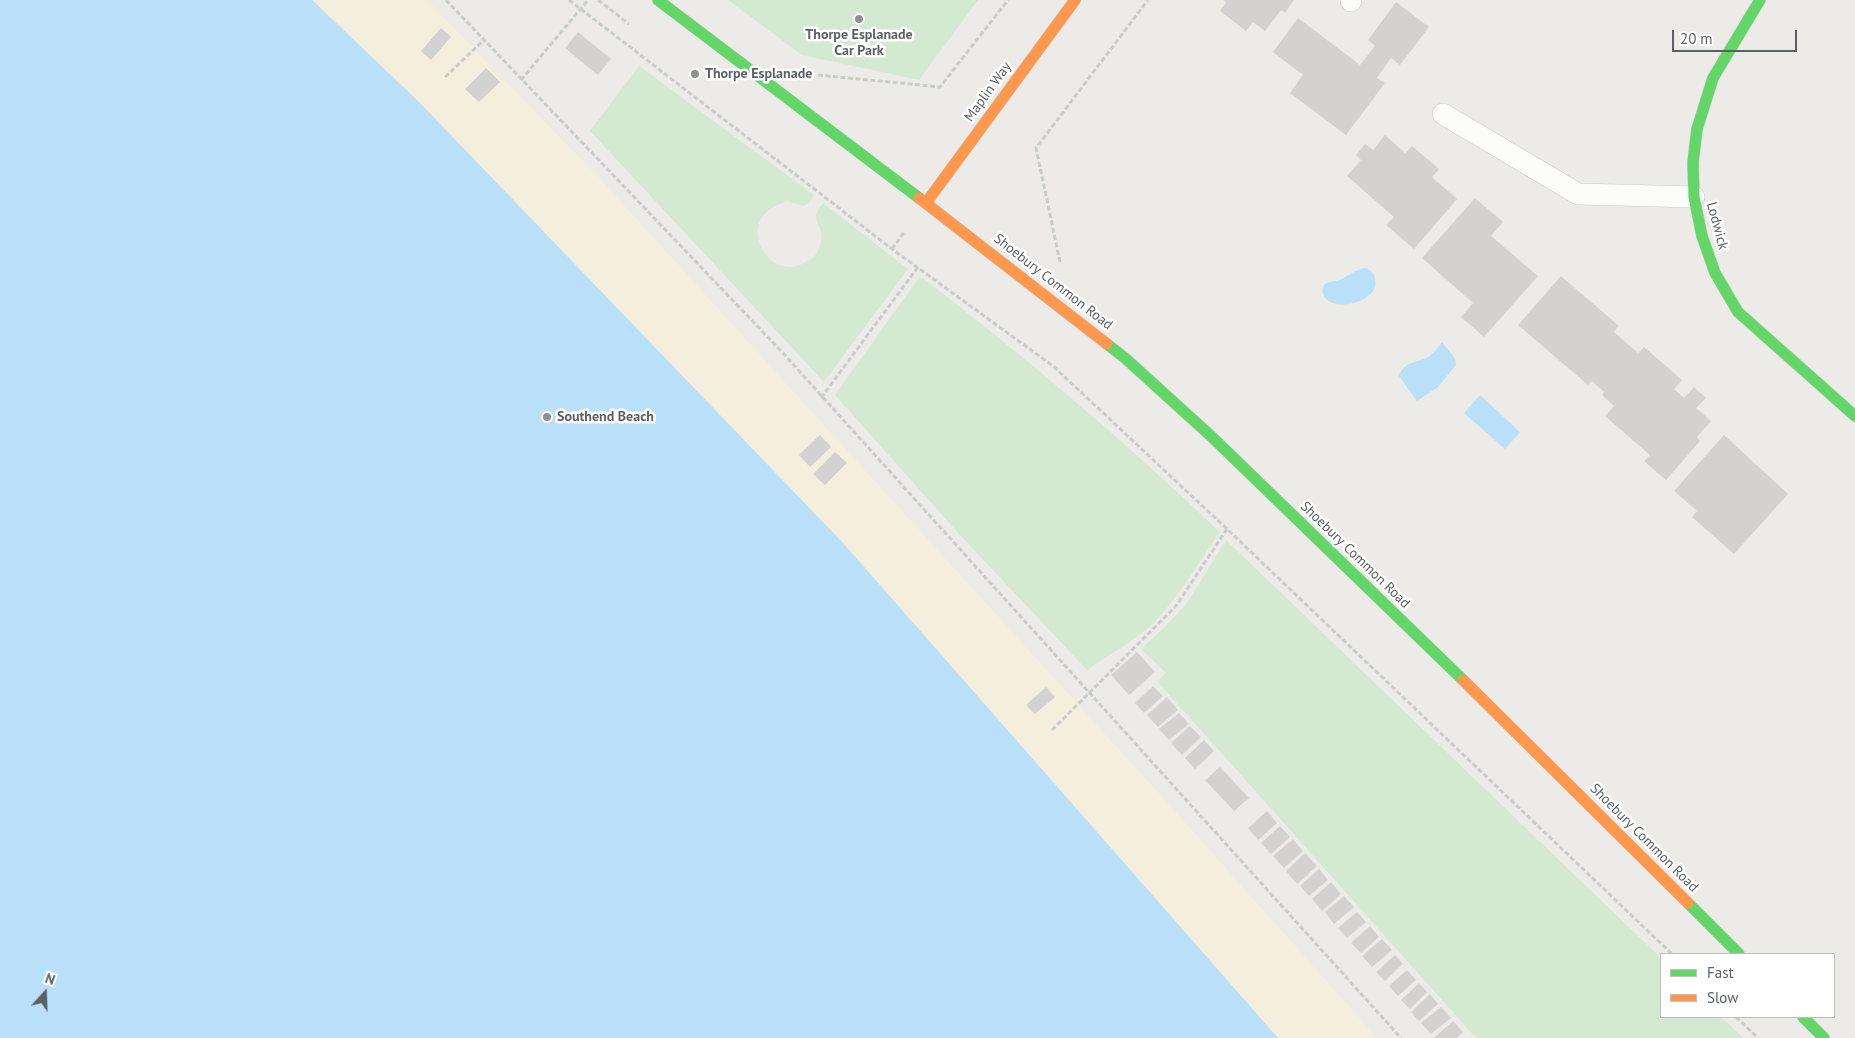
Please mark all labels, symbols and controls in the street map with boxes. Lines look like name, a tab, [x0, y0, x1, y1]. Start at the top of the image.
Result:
marker: Thorpe Esplanade Car Park	[853, 13, 865, 25]
scale bar	[1675, 20, 1800, 52]
place label: Thorpe Esplanade Car Park	[805, 27, 913, 59]
text: 20 m	[1680, 29, 1713, 48]
street label: Maplin Way	[961, 59, 1015, 125]
place label: Thorpe Esplanade	[705, 66, 812, 82]
marker: Thorpe Esplanade	[689, 68, 701, 80]
street label: Lodwick	[1703, 200, 1731, 252]
street label: Shoebury Common Road	[990, 230, 1116, 334]
place label: Southend Beach	[557, 409, 654, 425]
marker: Southend Beach	[541, 411, 553, 423]
street label: Shoebury Common Road	[1297, 498, 1413, 612]
street label: Shoebury Common Road	[1586, 780, 1702, 896]
legend	[1660, 953, 1835, 1018]
text: Fast	[1707, 963, 1734, 982]
north arrow	[20, 968, 70, 1018]
text: N	[43, 969, 58, 989]
text: Slow	[1707, 988, 1738, 1007]

